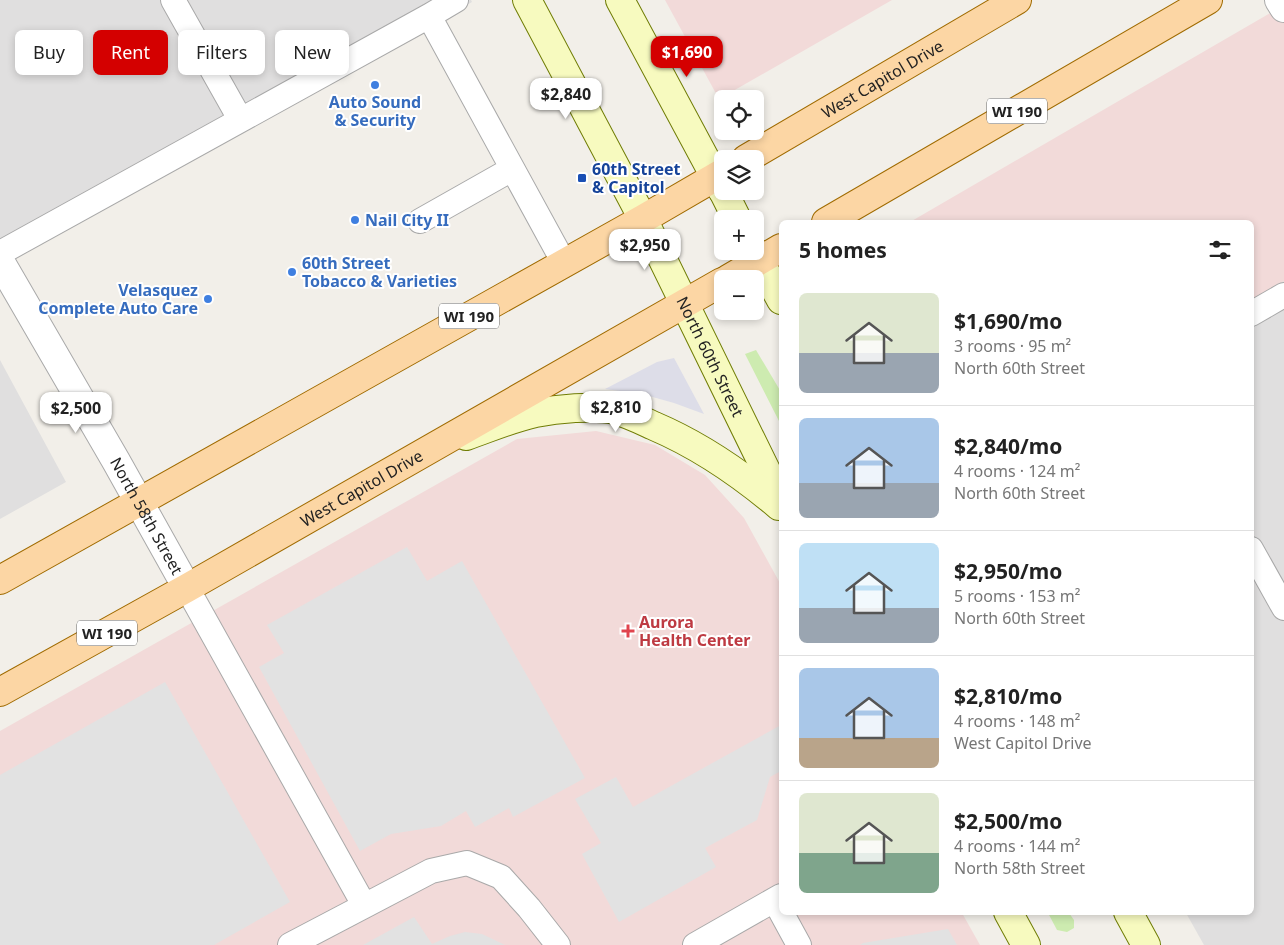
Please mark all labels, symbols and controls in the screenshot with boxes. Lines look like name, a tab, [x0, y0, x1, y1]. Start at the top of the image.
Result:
chip: Buy	[15, 30, 83, 75]
chip: Rent	[93, 30, 168, 75]
chip: Filters	[178, 30, 265, 75]
chip: New	[275, 30, 349, 75]
street label: West Capitol Drive	[817, 35, 947, 123]
pin: $1,690	[646, 36, 728, 78]
text: $1,690	[662, 41, 712, 63]
pin: $2,840	[525, 78, 607, 120]
marker: Auto Sound & Security	[369, 79, 381, 91]
text: $2,840	[541, 83, 591, 105]
map controls	[714, 90, 764, 320]
button: locate	[714, 90, 764, 140]
place label: Auto Sound & Security	[329, 91, 421, 131]
road number: WI 190	[987, 98, 1047, 124]
button: layers	[714, 150, 764, 200]
place label: 60th Street & Capitol	[592, 158, 681, 198]
marker: 60th Street & Capitol	[576, 172, 588, 184]
place label: Nail City II	[365, 209, 449, 231]
button: +	[714, 210, 764, 260]
marker: Nail City II	[349, 214, 361, 226]
pin: $2,950	[604, 228, 686, 271]
text: $2,950	[620, 234, 670, 256]
text: 5 homes	[799, 236, 887, 264]
icon: filters	[1206, 236, 1234, 264]
place label: 60th Street Tobacco & Varieties	[302, 252, 457, 292]
marker: 60th Street Tobacco & Varieties	[286, 266, 298, 278]
button: −	[714, 270, 764, 320]
place label: Velasquez Complete Auto Care	[38, 279, 198, 319]
marker: Velasquez Complete Auto Care	[202, 293, 214, 305]
street label: North 60th Street	[672, 293, 749, 421]
road number: WI 190	[439, 304, 499, 328]
text: $1,690/mo	[954, 307, 1062, 335]
icon: home	[839, 313, 899, 373]
text: 3 rooms · 95 m²	[954, 335, 1071, 357]
text: North 60th Street	[954, 357, 1085, 379]
pin: $2,810	[575, 390, 657, 433]
pin: $2,500	[35, 392, 117, 434]
text: $2,810	[591, 396, 641, 418]
text: $2,500	[51, 397, 101, 419]
text: $2,840/mo	[954, 432, 1062, 460]
icon: home	[839, 438, 899, 498]
street label: West Capitol Drive	[296, 444, 427, 532]
street label: North 58th Street	[105, 453, 188, 579]
text: 4 rooms · 124 m²	[954, 460, 1080, 482]
text: North 60th Street	[954, 482, 1085, 504]
text: $2,950/mo	[954, 557, 1062, 585]
icon: home	[839, 563, 899, 623]
text: 5 rooms · 153 m²	[954, 585, 1080, 607]
text: North 60th Street	[954, 607, 1085, 629]
place label: Aurora Health Center	[639, 611, 751, 651]
road number: WI 190	[77, 620, 137, 646]
marker: Aurora Health Center	[621, 624, 635, 638]
text: $2,810/mo	[954, 682, 1062, 710]
icon: home	[839, 688, 899, 748]
text: 4 rooms · 148 m²	[954, 710, 1080, 732]
text: West Capitol Drive	[954, 732, 1092, 754]
text: $2,500/mo	[954, 807, 1062, 835]
icon: home	[839, 813, 899, 873]
text: 4 rooms · 144 m²	[954, 835, 1080, 857]
text: North 58th Street	[954, 857, 1085, 879]

